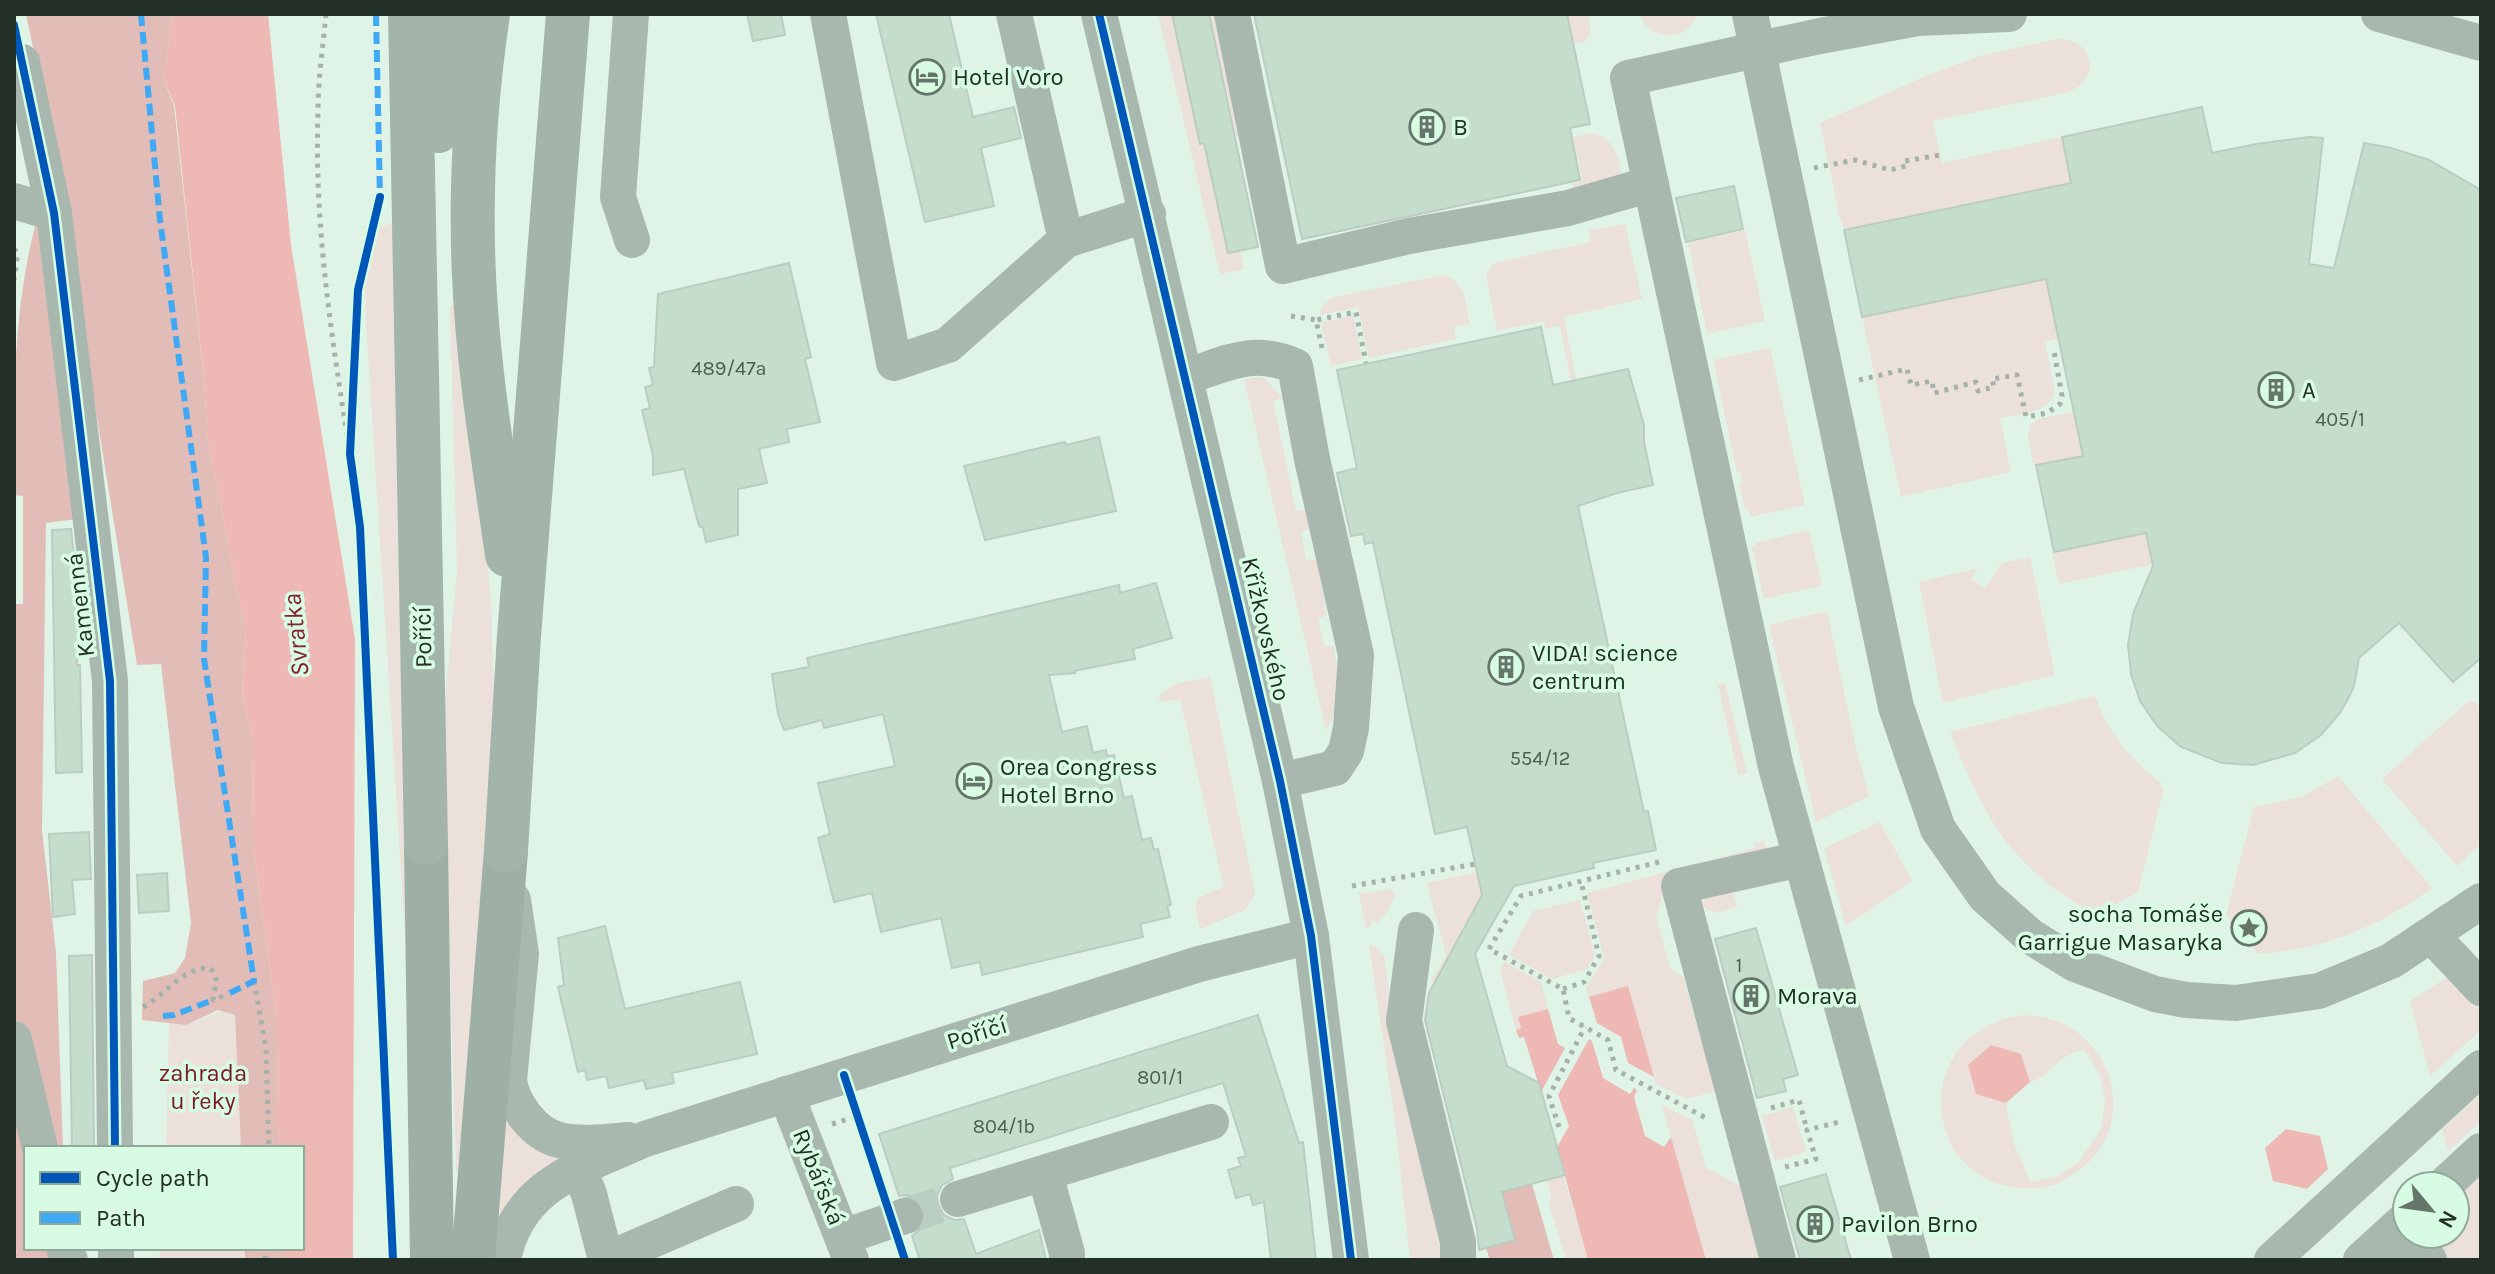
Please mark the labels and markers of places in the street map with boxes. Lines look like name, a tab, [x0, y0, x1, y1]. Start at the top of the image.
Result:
hotel icon: Hotel Voro	[908, 58, 946, 96]
place label: Hotel Voro	[953, 63, 1064, 91]
building icon: B	[1408, 108, 1446, 146]
place label: B	[1453, 113, 1468, 141]
building icon: A	[2257, 371, 2295, 409]
place label: A	[2302, 376, 2316, 404]
place label: VIDA! science centrum	[1532, 639, 1678, 695]
building icon: VIDA! science centrum	[1487, 648, 1525, 686]
place label: Orea Congress Hotel Brno	[1000, 753, 1158, 809]
hotel icon: Orea Congress Hotel Brno	[955, 762, 993, 800]
place label: socha Tomáše Garrigue Masaryka	[2018, 900, 2223, 956]
place icon: socha Tomáše Garrigue Masaryka	[2230, 909, 2268, 947]
building icon: Morava	[1732, 977, 1770, 1015]
place label: Morava	[1777, 982, 1858, 1010]
building icon: Pavilon Brno	[1796, 1205, 1834, 1243]
place label: Pavilon Brno	[1841, 1210, 1978, 1238]

